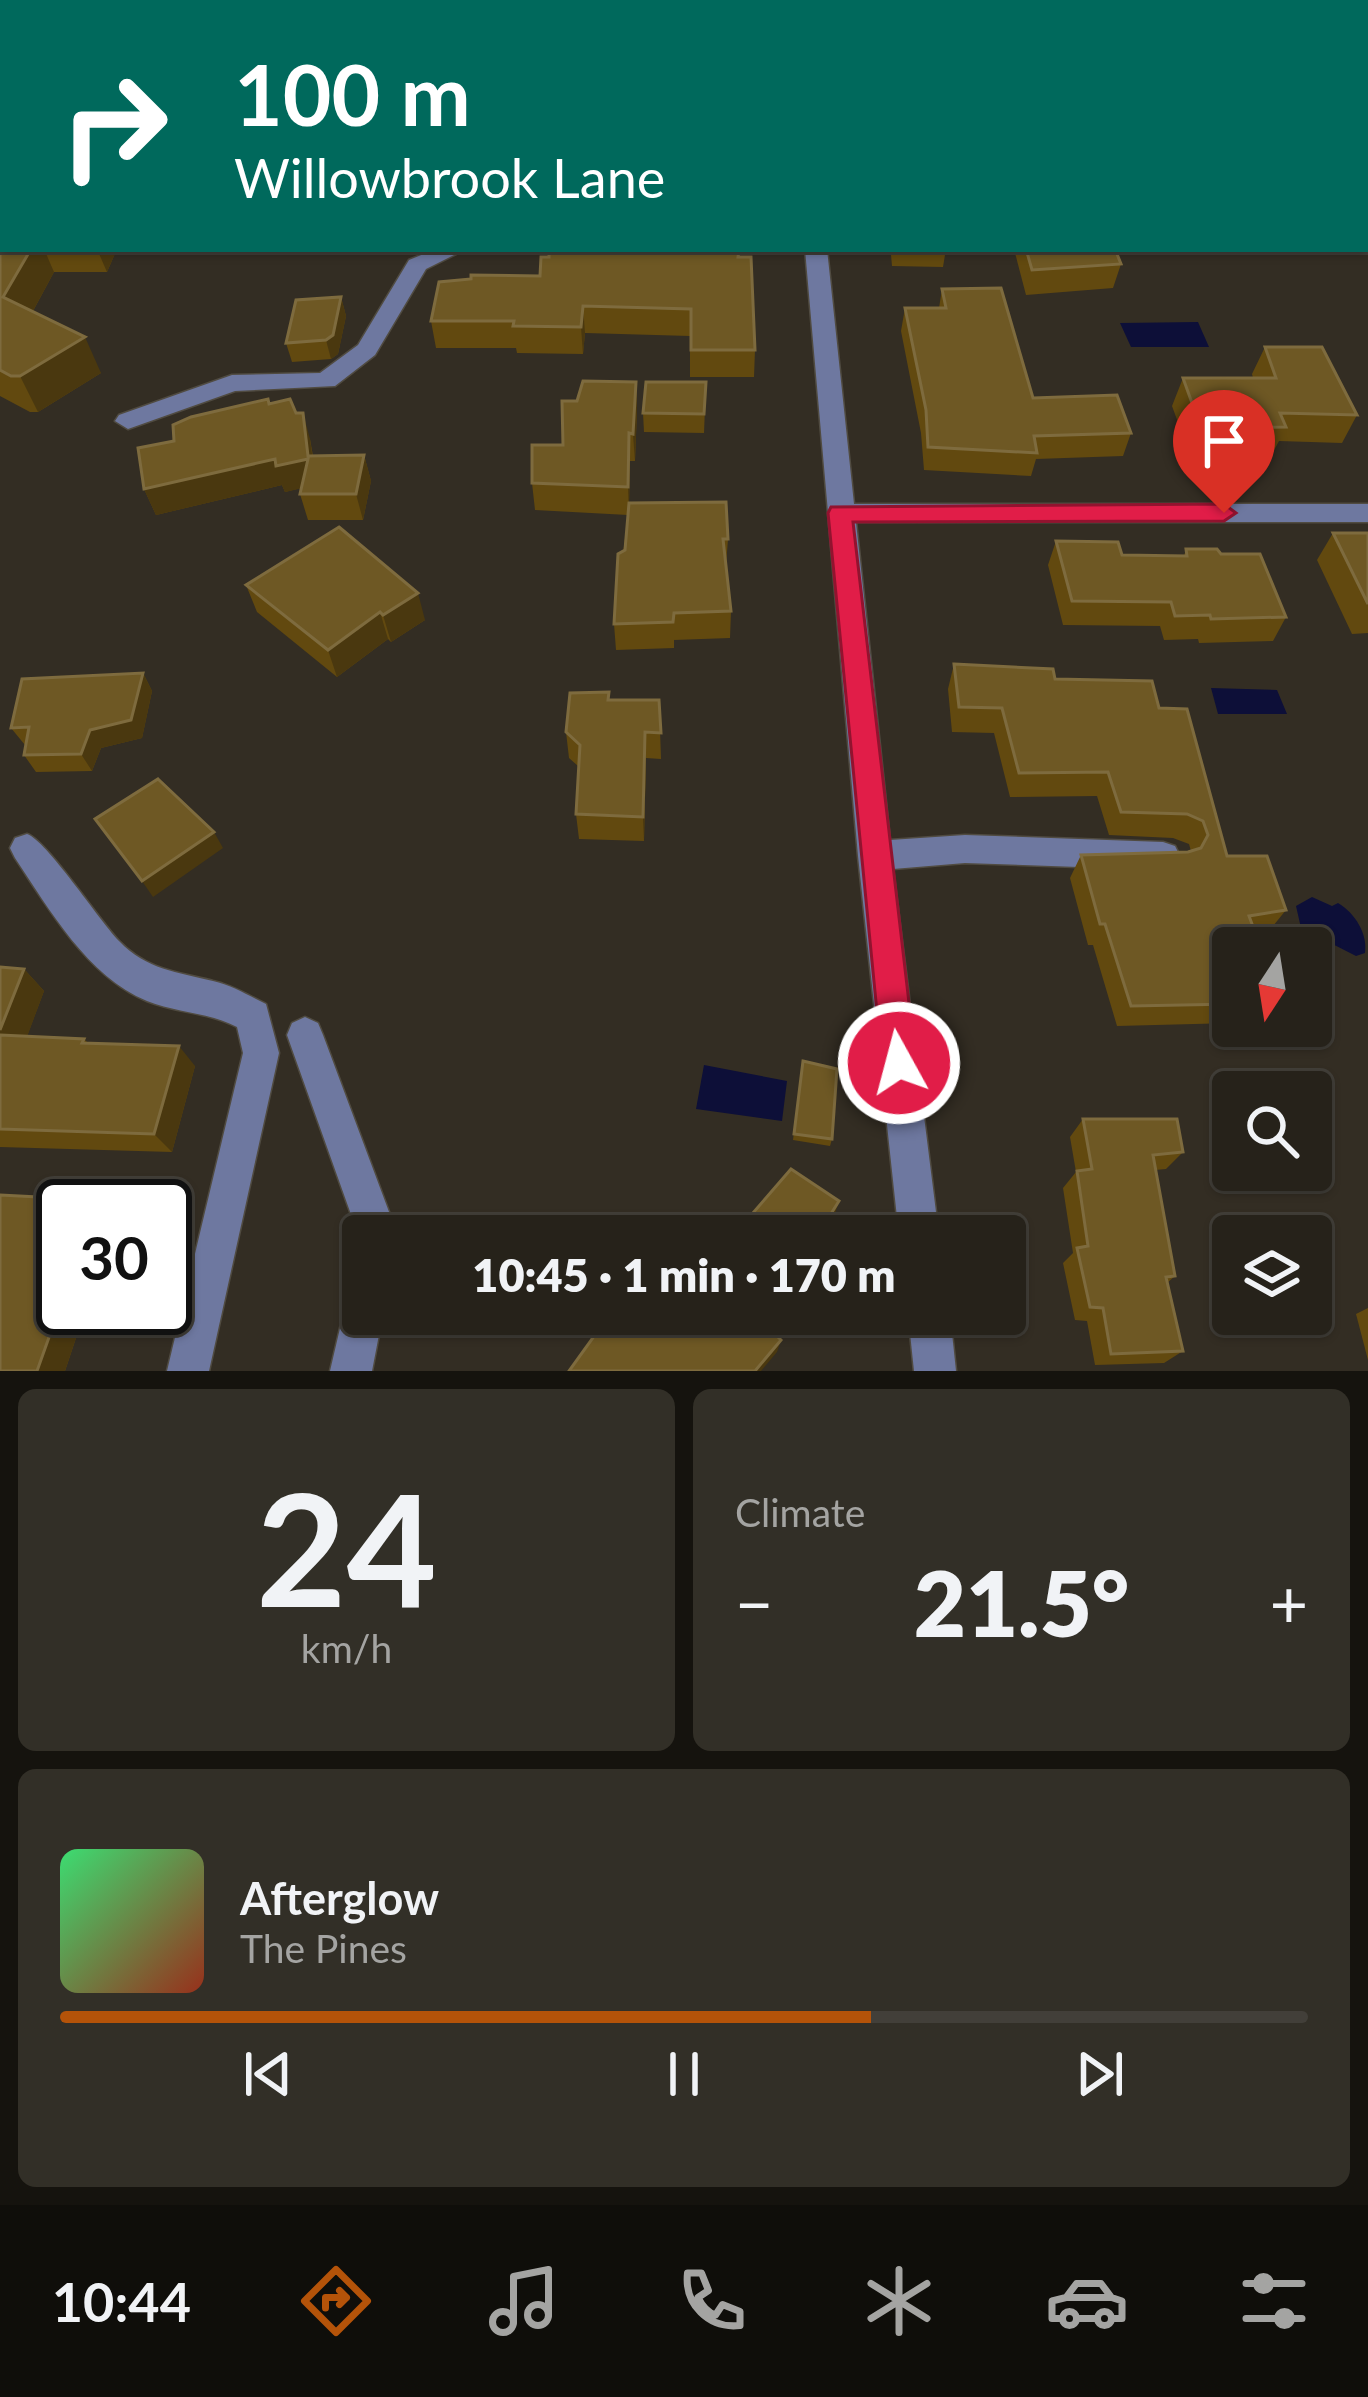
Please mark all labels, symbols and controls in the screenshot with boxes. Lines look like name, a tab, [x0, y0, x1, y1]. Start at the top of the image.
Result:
text: 100 m	[234, 43, 471, 144]
icon: right	[36, 48, 192, 204]
text: Willowbrook Lane	[234, 145, 665, 210]
pin	[1173, 390, 1275, 513]
icon: arrive	[1191, 408, 1257, 474]
north arrow	[1212, 927, 1332, 1047]
map controls	[1212, 927, 1332, 1335]
position arrow	[836, 1000, 962, 1126]
button: search	[1212, 1071, 1332, 1191]
speed limit sign: 30	[36, 1179, 192, 1335]
button: layers	[1212, 1215, 1332, 1335]
text: 10:45 · 1 min · 170 m	[472, 1248, 896, 1302]
text: 24	[256, 1453, 437, 1640]
text: Climate	[735, 1489, 865, 1535]
text: 21.5°	[914, 1548, 1129, 1656]
text: −	[735, 1563, 773, 1642]
text: +	[1270, 1563, 1308, 1642]
text: km/h	[301, 1625, 392, 1671]
text: Afterglow	[240, 1871, 439, 1925]
text: The Pines	[240, 1925, 407, 1971]
icon: previous	[235, 2041, 301, 2107]
icon: pause	[651, 2041, 717, 2107]
icon: next	[1067, 2041, 1133, 2107]
icon: directions	[294, 2259, 378, 2343]
icon: music	[482, 2259, 566, 2343]
icon: phone	[670, 2259, 754, 2343]
icon: climate	[857, 2259, 941, 2343]
icon: car	[1045, 2259, 1129, 2343]
icon: filters	[1232, 2259, 1316, 2343]
text: 10:44	[52, 2269, 191, 2334]

